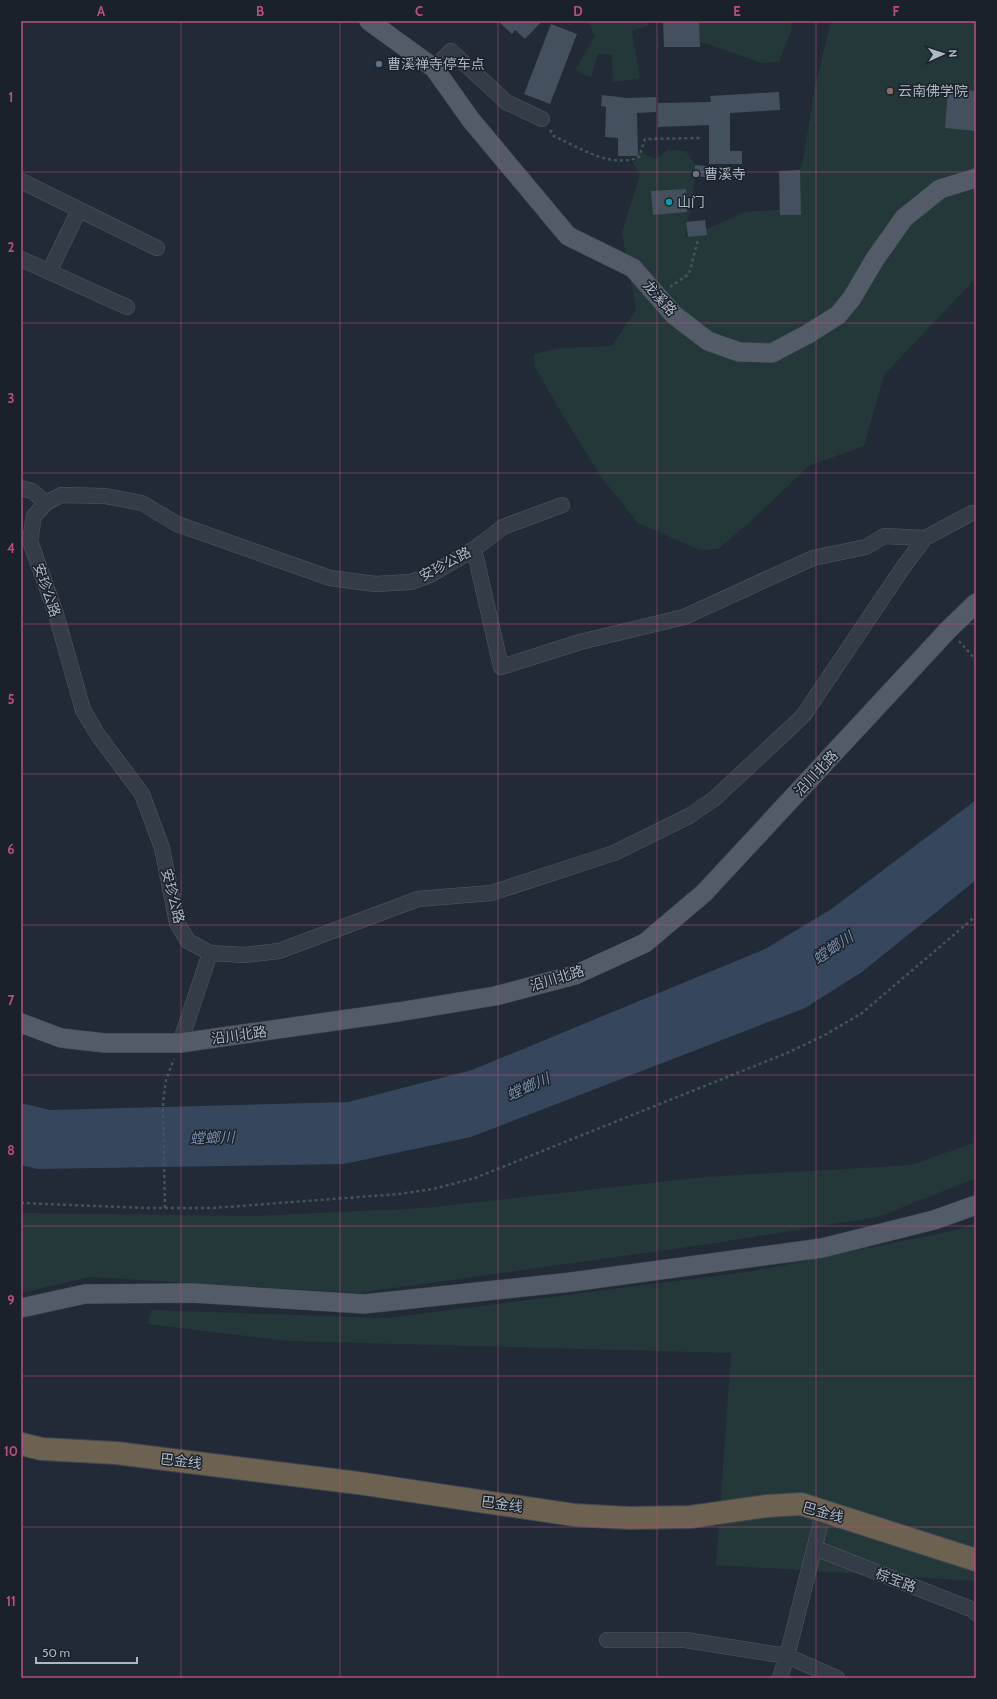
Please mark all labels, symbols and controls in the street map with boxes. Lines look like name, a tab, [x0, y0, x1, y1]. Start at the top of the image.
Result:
text: A	[97, 3, 106, 19]
text: B	[256, 3, 264, 19]
text: C	[415, 3, 423, 19]
text: D	[573, 3, 583, 19]
text: E	[733, 3, 741, 19]
text: F	[893, 3, 900, 19]
north arrow	[923, 34, 963, 74]
text: N	[946, 49, 960, 58]
place label: 曹溪禅寺停车点	[387, 55, 485, 73]
marker: 曹溪禅寺停车点	[374, 59, 384, 69]
place label: 云南佛学院	[898, 82, 968, 100]
marker: 云南佛学院	[885, 86, 895, 96]
text: 1	[9, 89, 13, 105]
place label: 曹溪寺	[704, 165, 746, 183]
marker: 曹溪寺	[691, 169, 701, 179]
place label: 山门	[677, 193, 705, 211]
marker: 山门	[664, 197, 674, 207]
text: 2	[8, 239, 15, 255]
street label: 龙溪路	[639, 276, 681, 320]
text: 3	[7, 390, 15, 406]
text: 4	[7, 540, 15, 556]
street label: 安珍公路	[416, 543, 474, 585]
street label: 安珍公路	[29, 561, 65, 619]
text: 5	[8, 691, 15, 707]
street label: 沿川北路	[790, 746, 842, 800]
text: 6	[7, 841, 15, 857]
street label: 安珍公路	[157, 867, 189, 925]
water label: 螳螂川	[809, 927, 858, 968]
street label: 沿川北路	[528, 961, 586, 995]
text: 7	[8, 992, 15, 1008]
street label: 沿川北路	[210, 1022, 268, 1048]
water label: 螳螂川	[504, 1069, 554, 1104]
water label: 螳螂川	[189, 1128, 237, 1148]
text: 8	[7, 1142, 15, 1158]
text: 9	[7, 1292, 15, 1308]
text: 10	[4, 1443, 18, 1459]
street label: 巴金线	[159, 1450, 203, 1472]
street label: 巴金线	[480, 1492, 524, 1516]
street label: 巴金线	[800, 1498, 846, 1526]
street label: 棕宝路	[873, 1564, 919, 1596]
text: 11	[6, 1593, 16, 1609]
scale bar	[36, 1639, 137, 1665]
text: 50 m	[42, 1645, 70, 1660]

